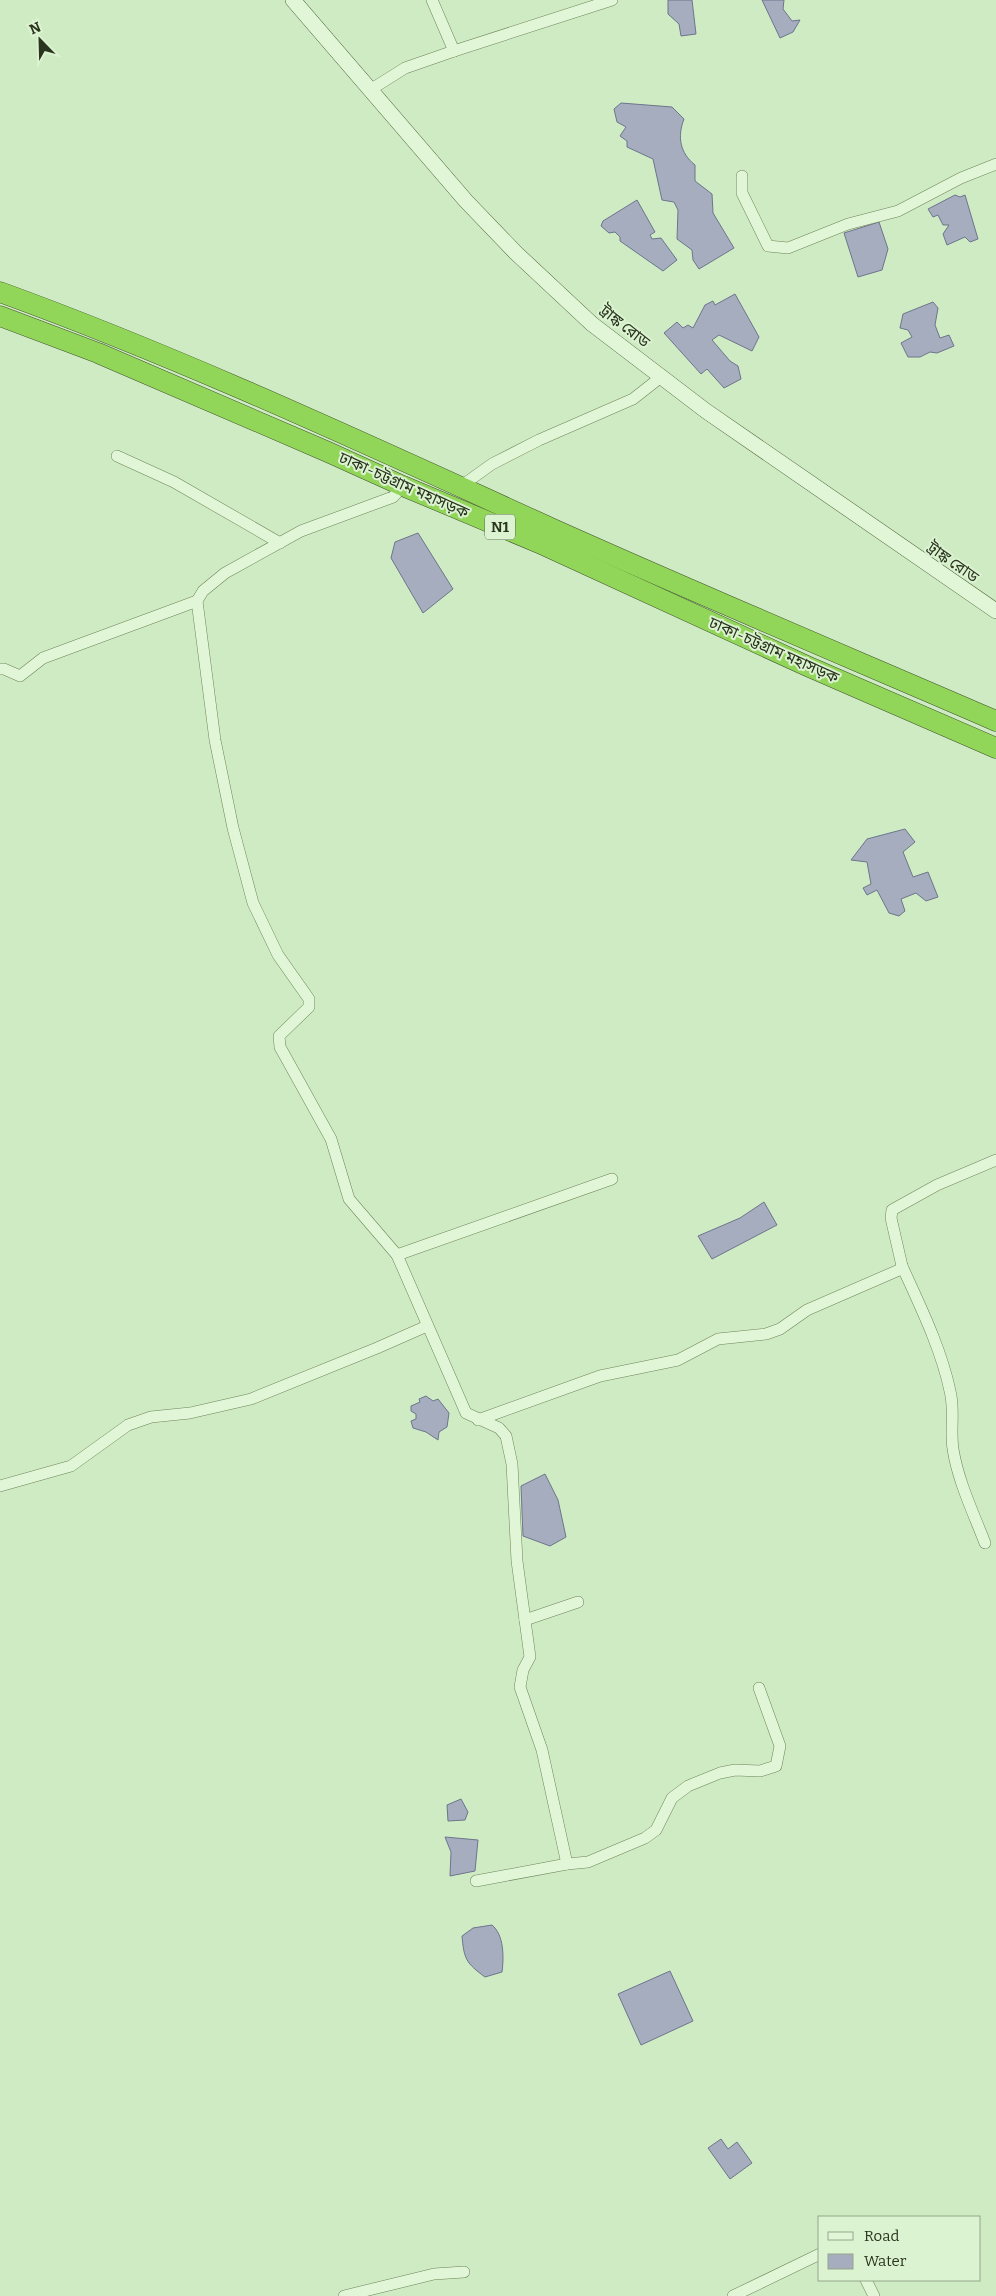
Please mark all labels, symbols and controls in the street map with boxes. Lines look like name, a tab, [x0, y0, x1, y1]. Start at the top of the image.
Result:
north arrow	[15, 15, 65, 65]
text: N	[27, 18, 44, 38]
street label: ট্রাঙ্ক রোড	[595, 300, 654, 352]
street label: ঢাকা-চট্টগ্রাম মহাসড়ক	[335, 447, 473, 523]
road number: N1	[485, 514, 515, 540]
street label: ট্রাঙ্ক রোড	[923, 537, 983, 587]
street label: ঢাকা-চট্টগ্রাম মহাসড়ক	[705, 612, 843, 688]
legend	[818, 2216, 981, 2281]
text: Road	[864, 2227, 899, 2245]
text: Water	[864, 2252, 907, 2270]

